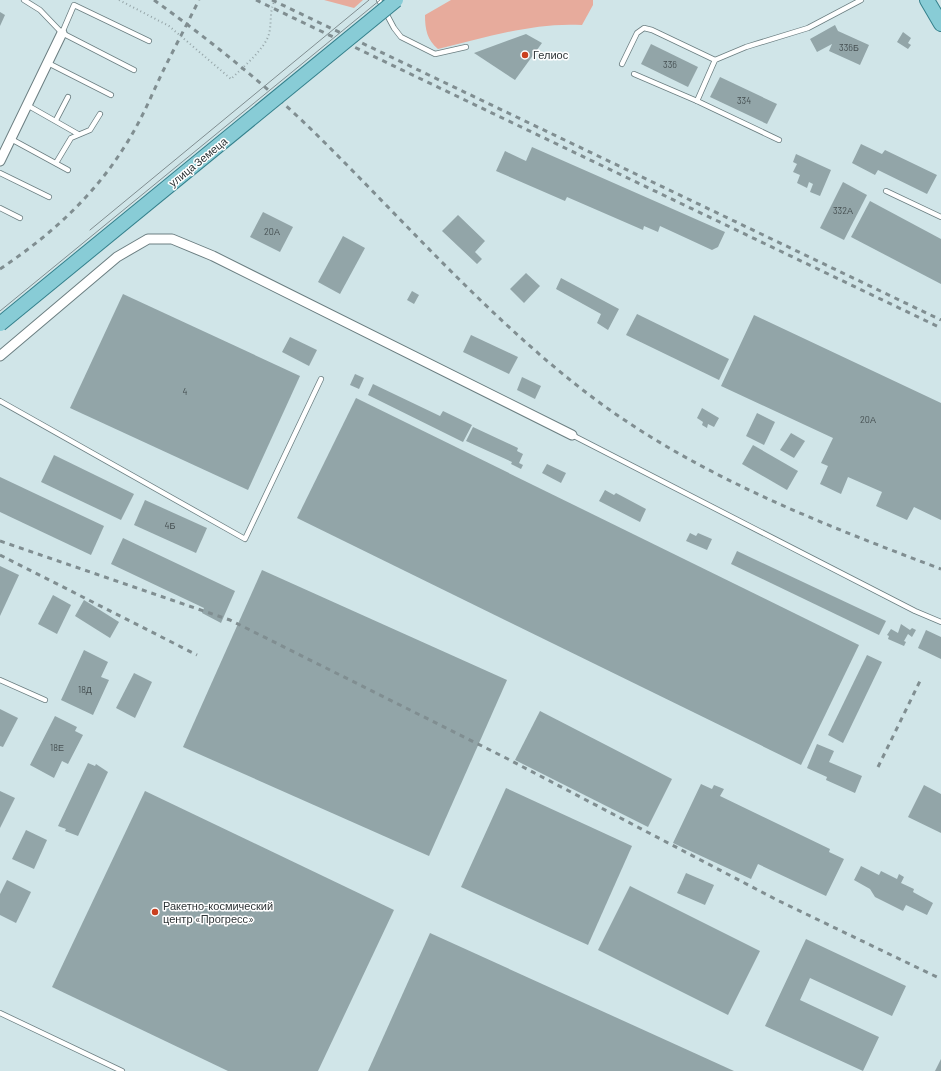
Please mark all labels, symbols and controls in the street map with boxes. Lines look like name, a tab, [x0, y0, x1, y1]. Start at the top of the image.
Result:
house number: 336Б	[839, 42, 859, 53]
place label: Гелиос	[533, 48, 569, 61]
marker: Гелиос	[520, 50, 530, 60]
house number: 336	[663, 59, 677, 70]
house number: 334	[737, 95, 751, 106]
street label: улица Земеца	[166, 134, 230, 189]
house number: 332А	[833, 205, 853, 216]
house number: 20А	[264, 226, 280, 237]
house number: 4	[183, 386, 188, 397]
house number: 20А	[860, 414, 876, 425]
house number: 4Б	[165, 520, 176, 531]
house number: 18Д	[78, 684, 92, 695]
house number: 18Е	[50, 742, 64, 753]
place label: Ракетно-космический центр «Прогресс»	[163, 899, 273, 925]
marker: Ракетно-космический центр «Прогресс»	[150, 907, 160, 917]

